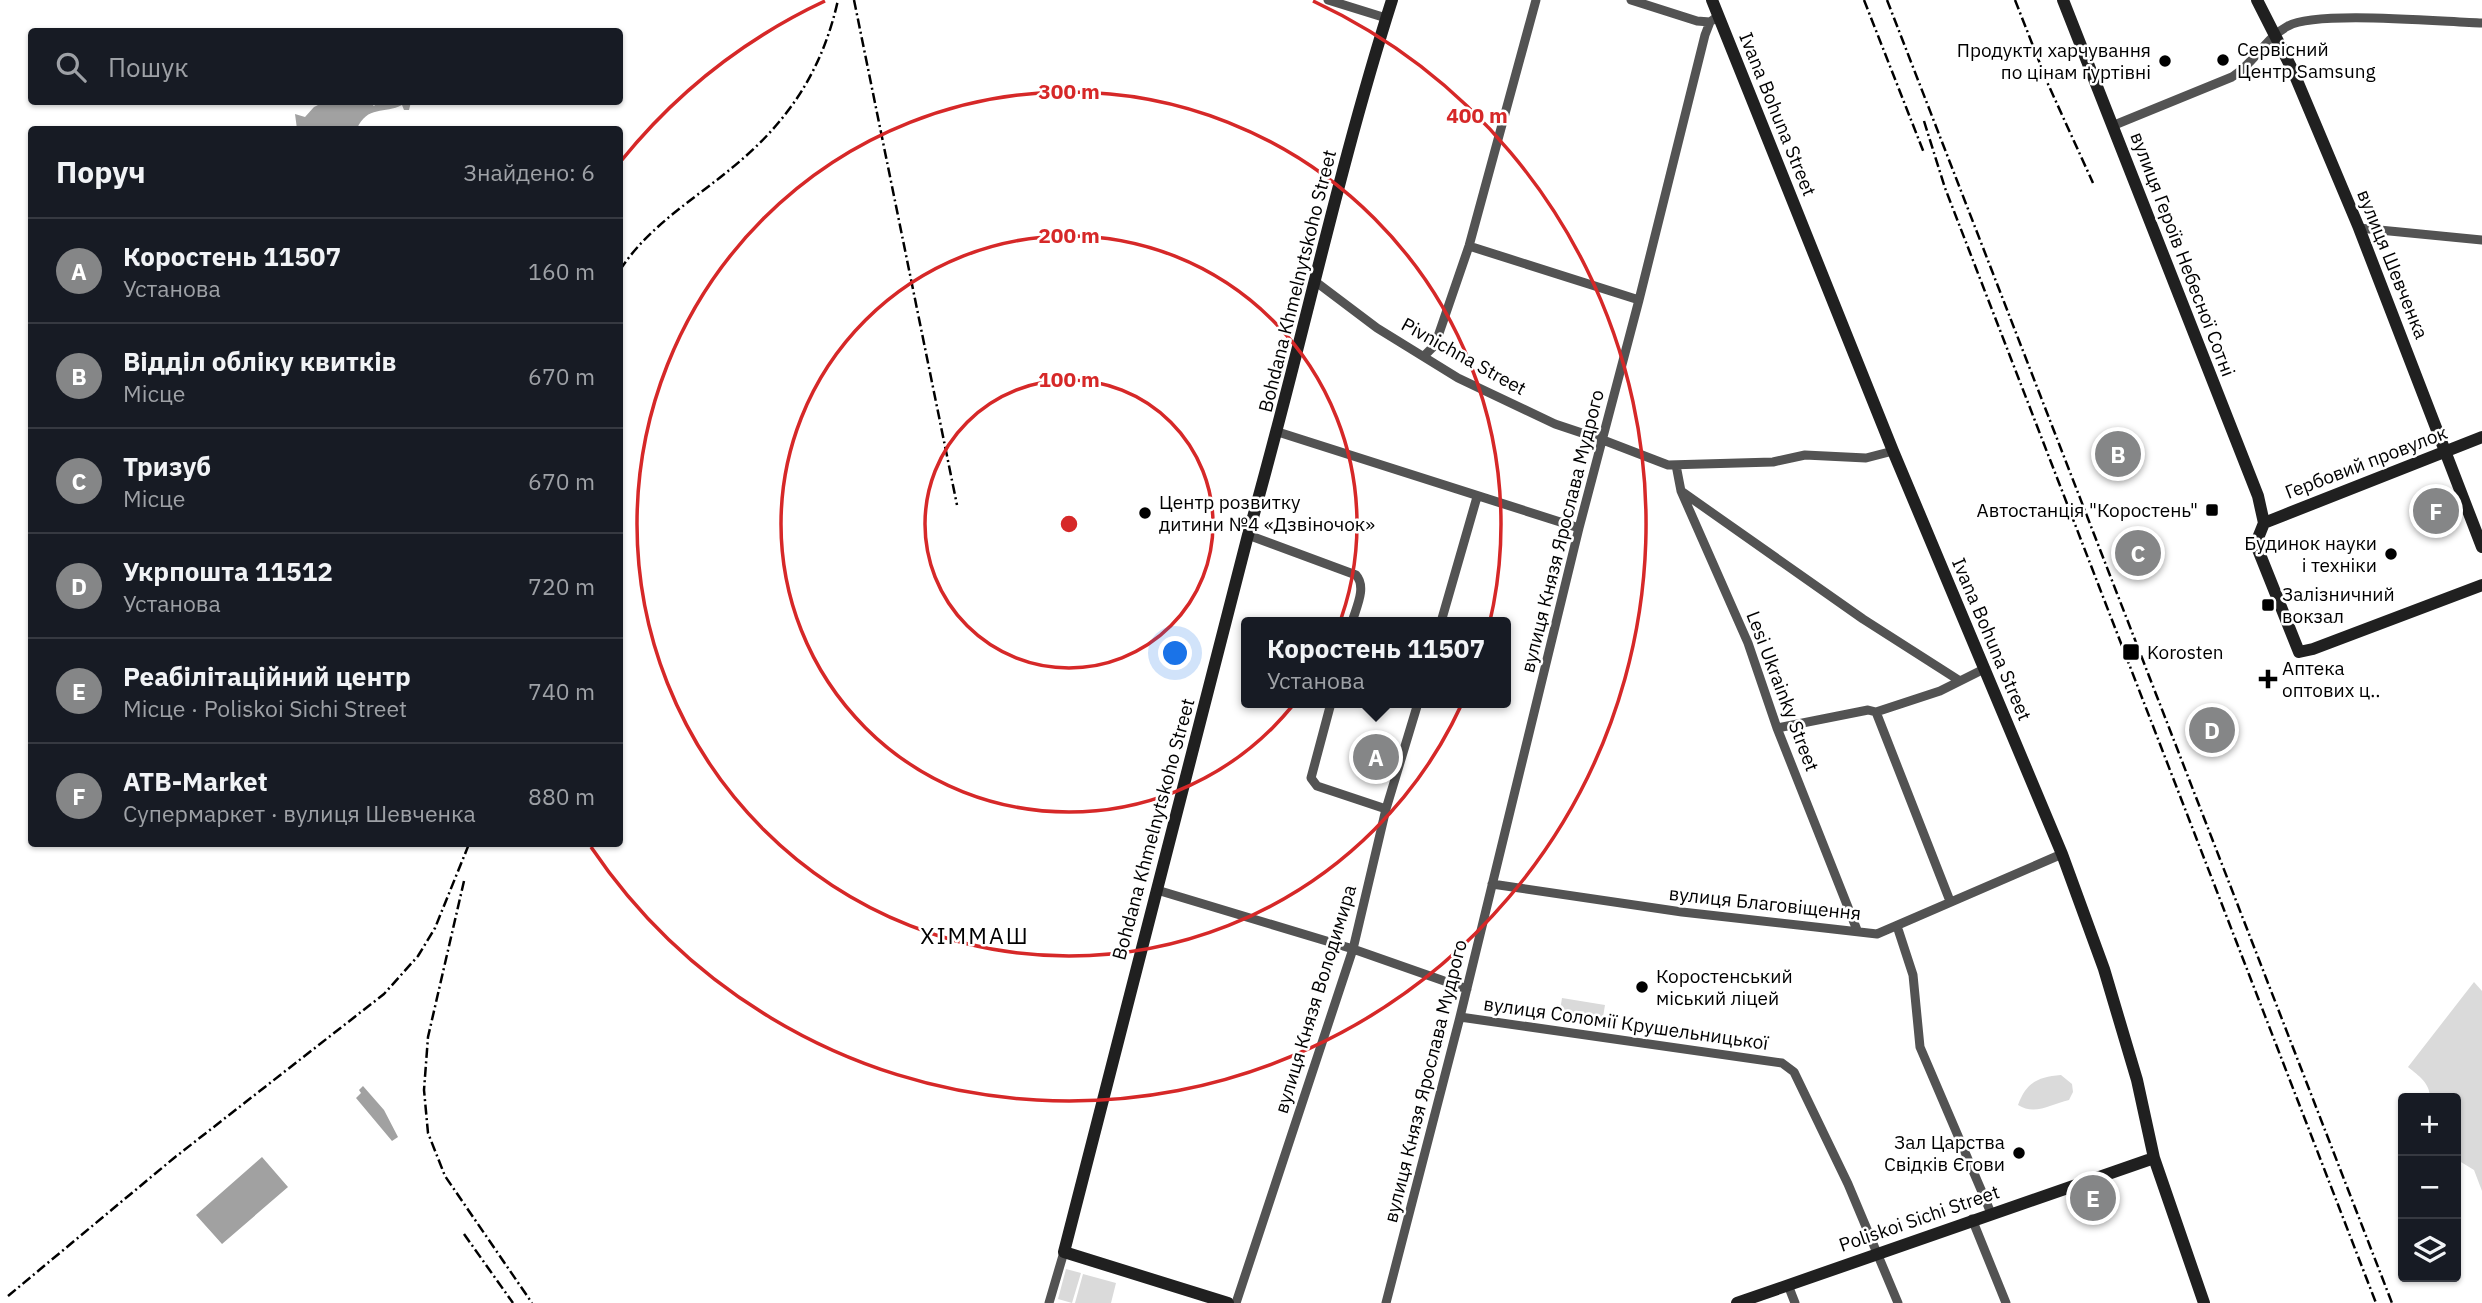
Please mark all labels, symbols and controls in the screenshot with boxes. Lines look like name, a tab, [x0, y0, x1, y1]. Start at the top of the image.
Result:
search box	[28, 28, 623, 105]
street label: Ivana Bohuna Street	[1734, 29, 1822, 199]
place label: Сервісний Центр Samsung	[2237, 37, 2376, 83]
place label: Продукти харчування по цінам ґуртівні	[1957, 38, 2151, 84]
icon: search	[52, 48, 90, 86]
text: Пошук	[108, 50, 189, 84]
marker: Сервісний Центр Samsung	[2215, 52, 2231, 68]
marker: Продукти харчування по цінам ґуртівні	[2157, 53, 2173, 69]
text: 300 m	[1038, 77, 1100, 105]
text: 400 m	[1446, 101, 1508, 129]
street label: вулиця Героїв Небесної Сотні	[2125, 128, 2241, 380]
street label: Bohdana Khmelnytskoho Street	[1253, 147, 1341, 415]
text: Поруч	[56, 152, 146, 191]
text: Знайдено: 6	[463, 157, 595, 187]
street label: вулиця Шевченка	[2352, 186, 2434, 342]
text: 200 m	[1038, 221, 1100, 249]
text: Коростень 11507	[123, 239, 341, 273]
text: A	[71, 256, 87, 286]
text: 160 m	[528, 256, 595, 286]
text: Установа	[123, 273, 221, 303]
street label: Pivnichna Street	[1397, 312, 1531, 400]
text: Відділ обліку квитків	[123, 344, 397, 378]
text: B	[71, 361, 87, 391]
text: 670 m	[528, 361, 595, 391]
text: 100 m	[1038, 365, 1100, 393]
text: Місце	[123, 378, 185, 408]
street label: вулиця Князя Ярослава Мудрого	[1515, 387, 1609, 675]
street label: Гербовий провулок	[2281, 420, 2451, 504]
pin: B	[2095, 428, 2141, 480]
text: Тризуб	[123, 449, 211, 483]
text: C	[72, 466, 86, 496]
text: 670 m	[528, 466, 595, 496]
text: Місце	[123, 483, 185, 513]
pin: F	[2413, 485, 2459, 537]
place label: Центр розвитку дитини №4 «Дзвіночок»	[1159, 490, 1375, 536]
place label: Автостанція "Коростень"	[1977, 498, 2198, 522]
marker: Автостанція "Коростень"	[2204, 502, 2220, 518]
marker: Центр розвитку дитини №4 «Дзвіночок»	[1137, 505, 1153, 521]
centre of rings	[1057, 512, 1081, 536]
pin: C	[2115, 527, 2161, 579]
place label: Будинок науки і техніки	[2244, 531, 2377, 577]
marker: Будинок науки і техніки	[2383, 546, 2399, 562]
text: Укрпошта 11512	[123, 554, 333, 588]
street label: Ivana Bohuna Street	[1947, 554, 2037, 724]
text: D	[71, 571, 87, 601]
text: 720 m	[528, 571, 595, 601]
place label: Залізничний вокзал	[2282, 582, 2395, 628]
text: Установа	[123, 588, 221, 618]
marker: Залізничний вокзал	[2260, 597, 2276, 613]
street label: Lesi Ukrainky Street	[1741, 607, 1825, 775]
popup	[1241, 617, 1511, 708]
text: Коростень 11507	[1267, 631, 1485, 665]
your location	[1158, 636, 1192, 670]
place label: Korosten	[2147, 640, 2224, 664]
marker: Korosten	[2121, 642, 2141, 662]
place label: Аптека оптових ц‥	[2282, 656, 2380, 702]
text: Реабілітаційний центр	[123, 659, 411, 693]
text: Установа	[1267, 665, 1365, 695]
marker: Аптека оптових ц‥	[2260, 671, 2276, 687]
text: E	[72, 676, 86, 706]
text: 740 m	[528, 676, 595, 706]
text: Місце · Poliskoi Sichi Street	[123, 693, 407, 723]
street label: Bohdana Khmelnytskoho Street	[1106, 696, 1200, 962]
pin: D	[2189, 704, 2235, 756]
pin: A	[1353, 731, 1399, 783]
text: ATB-Market	[123, 764, 268, 798]
text: F	[72, 781, 86, 811]
text: 880 m	[528, 781, 595, 811]
text: Супермаркет · вулиця Шевченка	[123, 798, 476, 828]
street label: вулиця Благовіщення	[1668, 881, 1862, 925]
street label: вулиця Князя Володимира	[1269, 882, 1361, 1116]
district label: ХІММАШ	[920, 920, 1030, 950]
street label: вулиця Князя Ярослава Мудрого	[1378, 937, 1472, 1225]
place label: Коростенський міський ліцей	[1656, 964, 1793, 1010]
marker: Коростенський міський ліцей	[1634, 979, 1650, 995]
street label: вулиця Соломії Крушельницької	[1482, 991, 1771, 1055]
map controls	[2398, 1093, 2461, 1282]
button: +	[2398, 1093, 2461, 1156]
place label: Зал Царства Свідків Єгови	[1884, 1130, 2005, 1176]
marker: Зал Царства Свідків Єгови	[2011, 1145, 2027, 1161]
button: −	[2398, 1156, 2461, 1219]
pin: E	[2070, 1172, 2116, 1224]
street label: Poliskoi Sichi Street	[1836, 1179, 2002, 1257]
button: layers	[2398, 1219, 2461, 1282]

